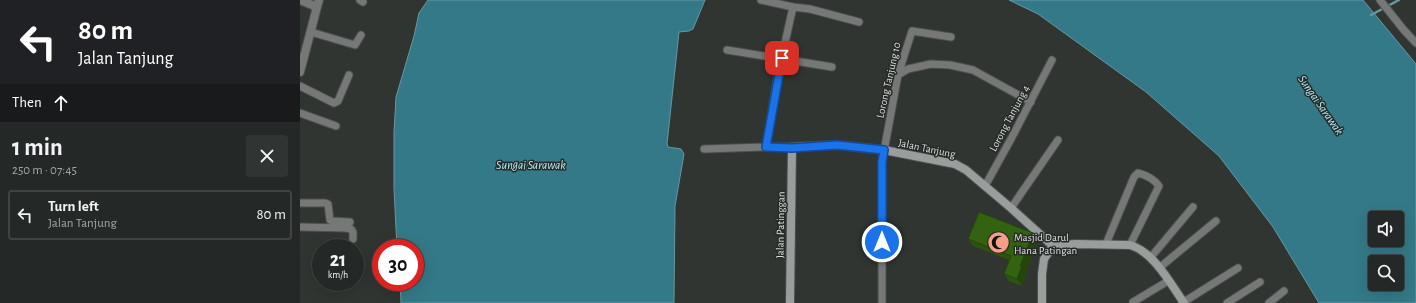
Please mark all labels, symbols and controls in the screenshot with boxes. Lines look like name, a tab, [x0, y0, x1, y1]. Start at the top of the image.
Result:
icon: left	[12, 16, 64, 68]
text: 80 m	[78, 17, 133, 45]
pin	[765, 41, 799, 75]
street label: Lorong Tanjung 10	[874, 41, 903, 119]
icon: arrive	[771, 47, 793, 69]
text: Jalan Tanjung	[78, 50, 173, 68]
water label: Sungai Sarawak	[1296, 73, 1346, 137]
street label: Lorong Tanjung 4	[987, 83, 1031, 153]
icon: ahead	[50, 92, 72, 114]
text: Then	[12, 95, 42, 110]
button: close	[246, 135, 288, 177]
text: 1 min	[12, 136, 63, 160]
street label: Jalan Tanjung	[897, 137, 957, 160]
water label: Sungai Sarawak	[496, 159, 566, 171]
text: 250 m · 07:45	[12, 164, 77, 177]
street label: Jalan Patinggan	[774, 191, 787, 259]
text: Turn left	[48, 199, 99, 214]
icon: left	[14, 204, 36, 226]
text: 80 m	[256, 207, 286, 222]
map controls	[1368, 211, 1404, 291]
button: sound	[1368, 211, 1404, 247]
text: Jalan Tanjung	[48, 217, 117, 230]
position arrow	[861, 221, 903, 263]
mosque icon: Masjid Darul Hana Patingan	[986, 230, 1012, 256]
place label: Masjid Darul Hana Patingan	[1014, 232, 1077, 256]
speed limit sign: 30	[372, 239, 424, 291]
text: 21	[330, 250, 346, 270]
button: search	[1368, 255, 1404, 291]
text: km/h	[328, 270, 348, 280]

